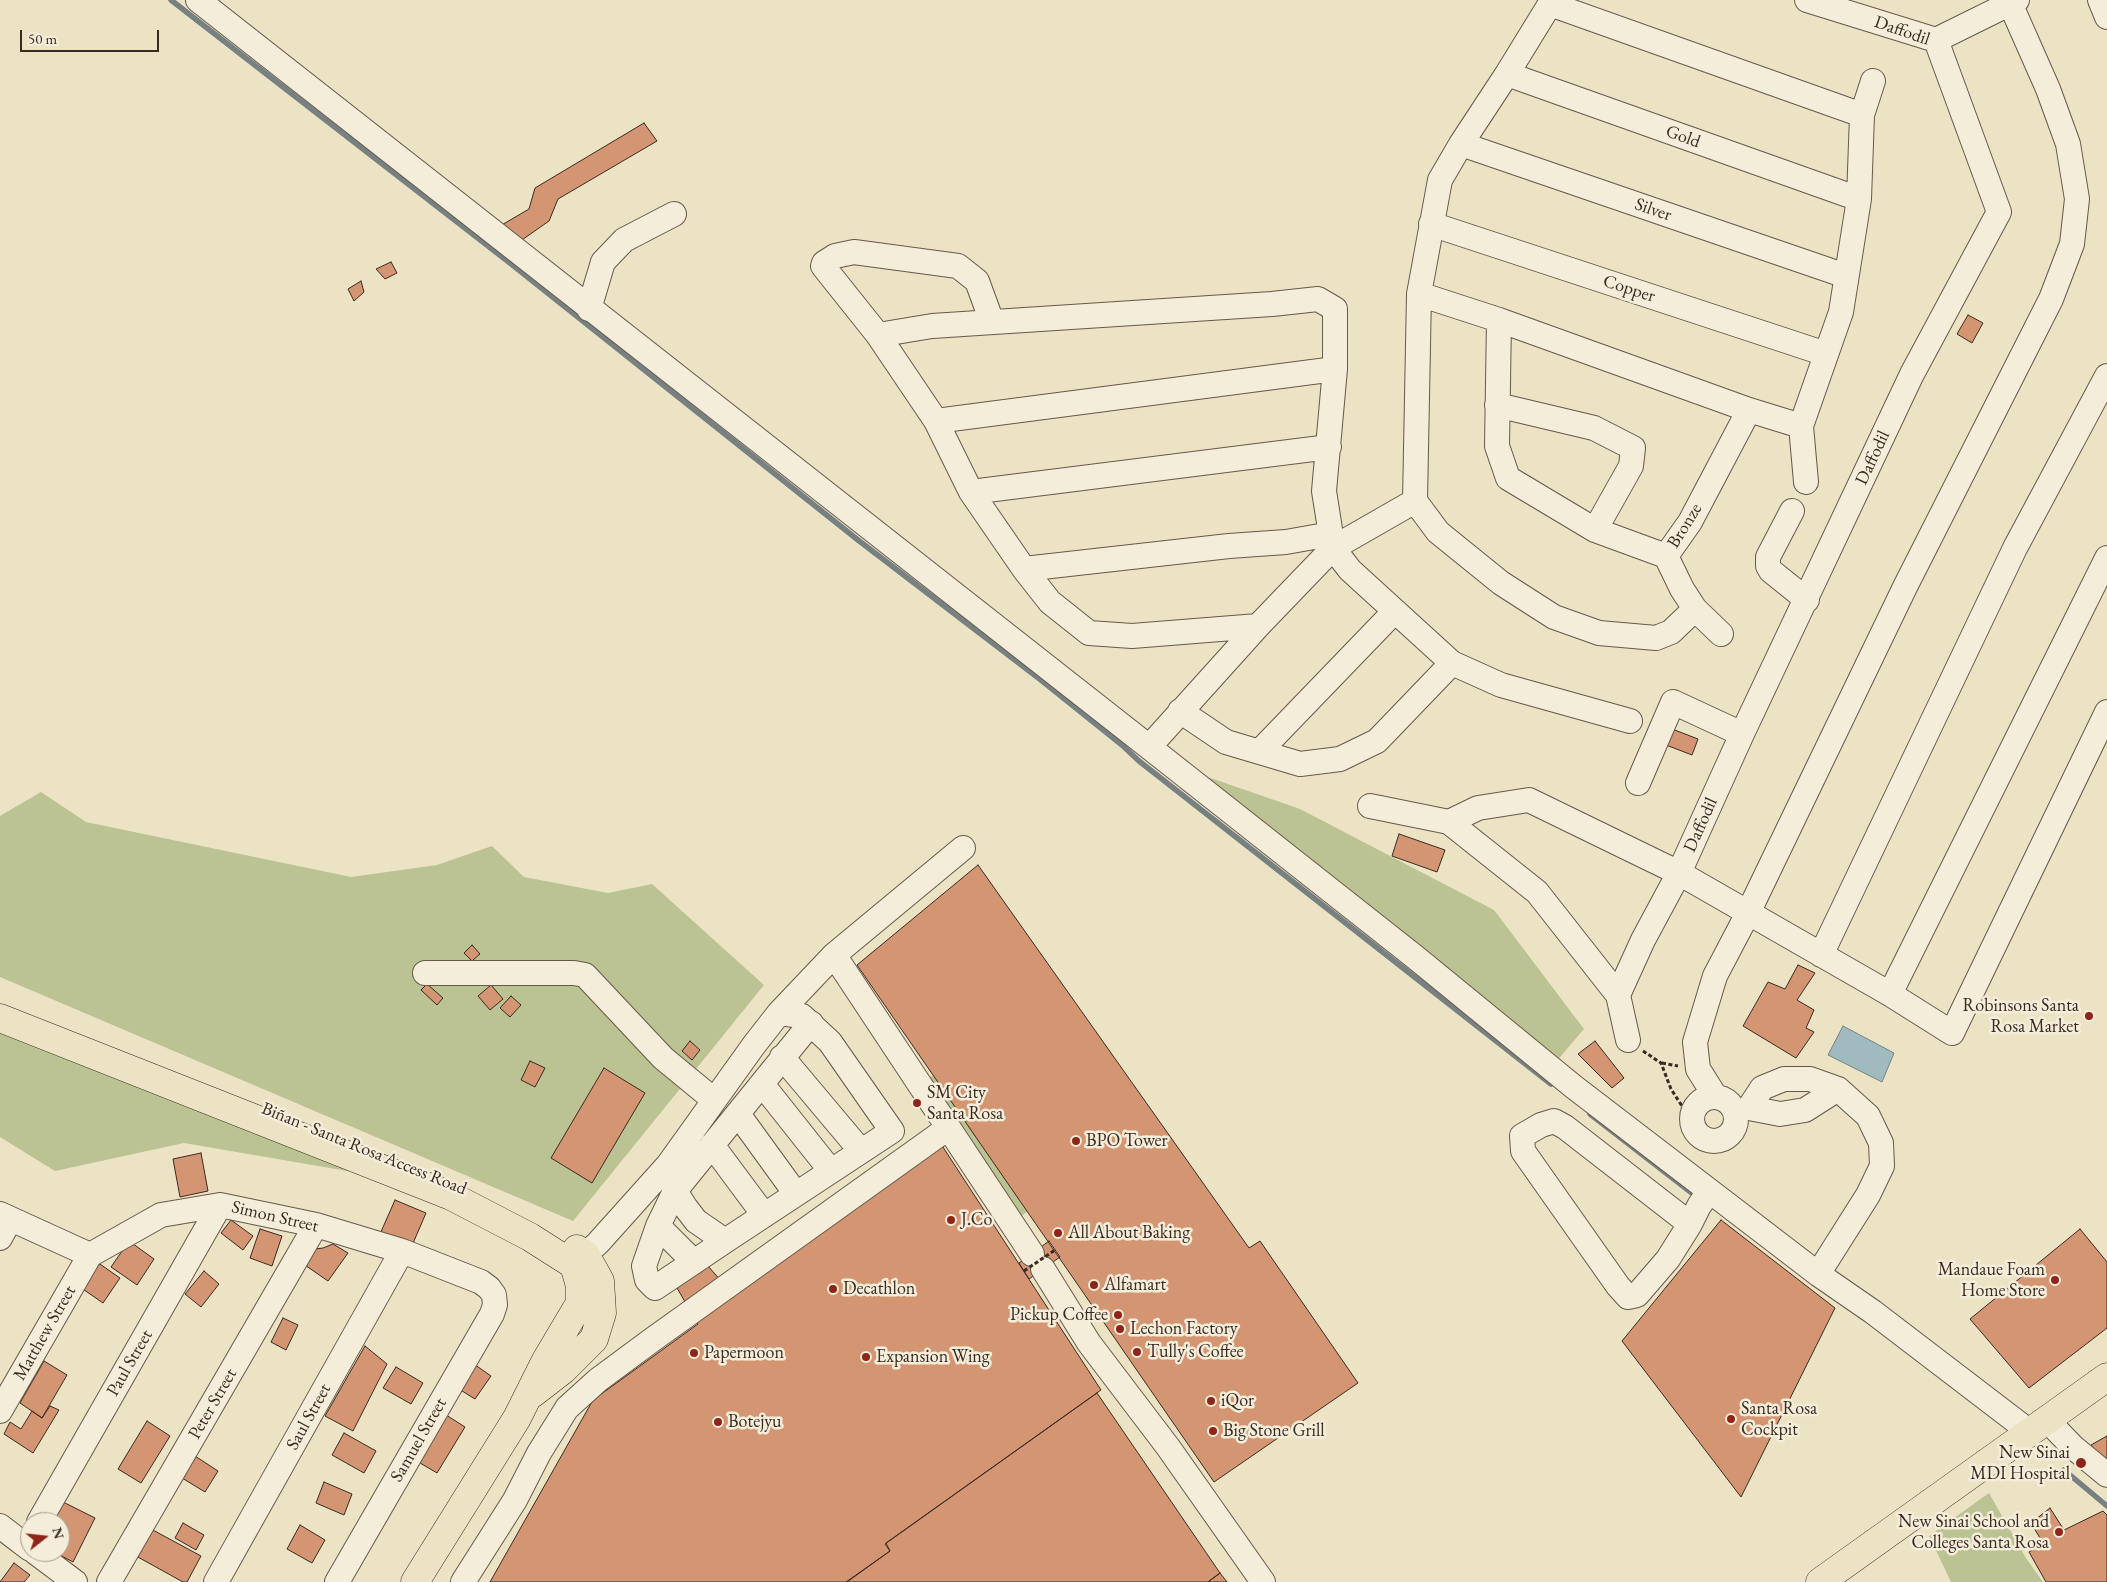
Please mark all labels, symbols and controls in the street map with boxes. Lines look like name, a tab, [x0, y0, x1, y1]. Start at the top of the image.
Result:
street label: Daffodil	[1871, 11, 1933, 51]
scale bar	[22, 20, 161, 52]
text: 50 m	[28, 29, 57, 48]
street label: Gold	[1663, 121, 1703, 153]
street label: Silver	[1632, 194, 1674, 226]
street label: Copper	[1600, 270, 1658, 308]
street label: Daffodil	[1851, 427, 1895, 489]
street label: Bronze	[1663, 500, 1707, 552]
street label: Daffodil	[1679, 794, 1723, 856]
place label: Robinsons Santa Rosa Market	[1963, 995, 2079, 1038]
marker: Robinsons Santa Rosa Market	[2083, 1010, 2095, 1022]
place label: SM City Santa Rosa	[927, 1082, 1003, 1124]
marker: SM City Santa Rosa	[911, 1097, 923, 1109]
street label: Biñan - Santa Rosa Access Road	[258, 1098, 470, 1200]
place label: BPO Tower	[1086, 1130, 1168, 1152]
marker: BPO Tower	[1070, 1135, 1082, 1147]
street label: Simon Street	[230, 1197, 320, 1237]
place label: J.Co	[961, 1209, 992, 1231]
marker: J.Co	[945, 1214, 957, 1226]
place label: All About Baking	[1068, 1222, 1190, 1244]
marker: All About Baking	[1052, 1227, 1064, 1239]
place label: Mandaue Foam Home Store	[1938, 1259, 2045, 1302]
place label: Alfamart	[1104, 1274, 1166, 1296]
marker: Mandaue Foam Home Store	[2049, 1274, 2061, 1286]
place label: Decathlon	[843, 1278, 915, 1300]
marker: Alfamart	[1088, 1279, 1100, 1291]
street label: Matthew Street	[9, 1282, 81, 1384]
marker: Decathlon	[827, 1283, 839, 1295]
place label: Pickup Coffee	[1010, 1304, 1108, 1326]
marker: Pickup Coffee	[1112, 1309, 1124, 1321]
place label: Lechon Factory	[1130, 1318, 1238, 1340]
marker: Lechon Factory	[1114, 1323, 1126, 1335]
street label: Paul Street	[102, 1326, 158, 1400]
place label: Tully's Coffee	[1147, 1341, 1244, 1363]
place label: Papermoon	[704, 1342, 784, 1364]
place label: Expansion Wing	[876, 1346, 990, 1368]
marker: Tully's Coffee	[1131, 1346, 1143, 1358]
marker: Papermoon	[688, 1347, 700, 1359]
marker: Expansion Wing	[860, 1351, 872, 1363]
street label: Peter Street	[184, 1365, 242, 1443]
street label: Saul Street	[282, 1380, 336, 1454]
place label: iQor	[1221, 1390, 1254, 1412]
street label: Samuel Street	[386, 1394, 452, 1486]
marker: iQor	[1205, 1395, 1217, 1407]
place label: Santa Rosa Cockpit	[1741, 1398, 1817, 1440]
place label: Botejyu	[728, 1411, 782, 1433]
marker: Santa Rosa Cockpit	[1725, 1413, 1737, 1425]
marker: Botejyu	[712, 1416, 724, 1428]
place label: Big Stone Grill	[1223, 1420, 1325, 1442]
marker: Big Stone Grill	[1207, 1425, 1219, 1437]
place label: New Sinai MDI Hospital	[1970, 1442, 2070, 1485]
marker: New Sinai MDI Hospital	[2074, 1456, 2088, 1470]
place label: New Sinai School and Colleges Santa Rosa	[1898, 1511, 2049, 1554]
north arrow	[20, 1512, 70, 1562]
text: N	[48, 1525, 69, 1541]
marker: New Sinai School and Colleges Santa Rosa	[2053, 1526, 2065, 1538]

